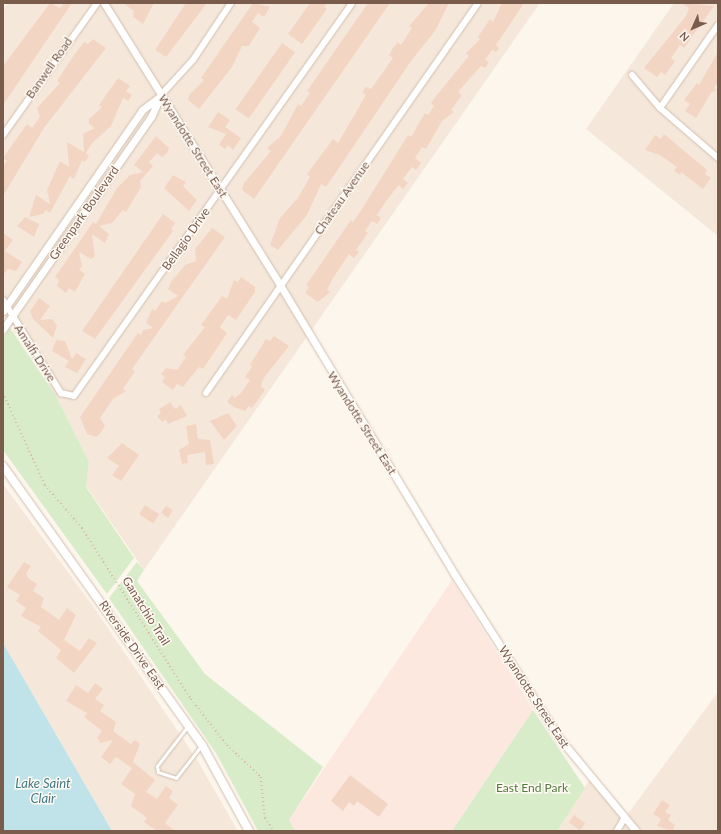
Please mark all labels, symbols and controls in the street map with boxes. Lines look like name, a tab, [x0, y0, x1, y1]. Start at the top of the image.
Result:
north arrow	[673, 8, 713, 48]
text: N	[677, 29, 692, 44]
street label: Banwell Road	[23, 35, 75, 101]
street label: Wyandotte Street East	[155, 92, 231, 200]
street label: Chateau Avenue	[311, 158, 373, 238]
street label: Greenpark Boulevard	[46, 163, 122, 263]
street label: Bellagio Drive	[159, 205, 213, 273]
street label: Amalfi Drive	[11, 322, 59, 384]
street label: Wyandotte Street East	[324, 369, 400, 477]
street label: Ganatchio Trail	[119, 574, 173, 648]
street label: Riverside Drive East	[96, 598, 168, 692]
street label: Wyandotte Street East	[496, 643, 572, 751]
water label: Lake Saint Clair	[15, 776, 71, 807]
park label: East End Park	[496, 781, 568, 795]

